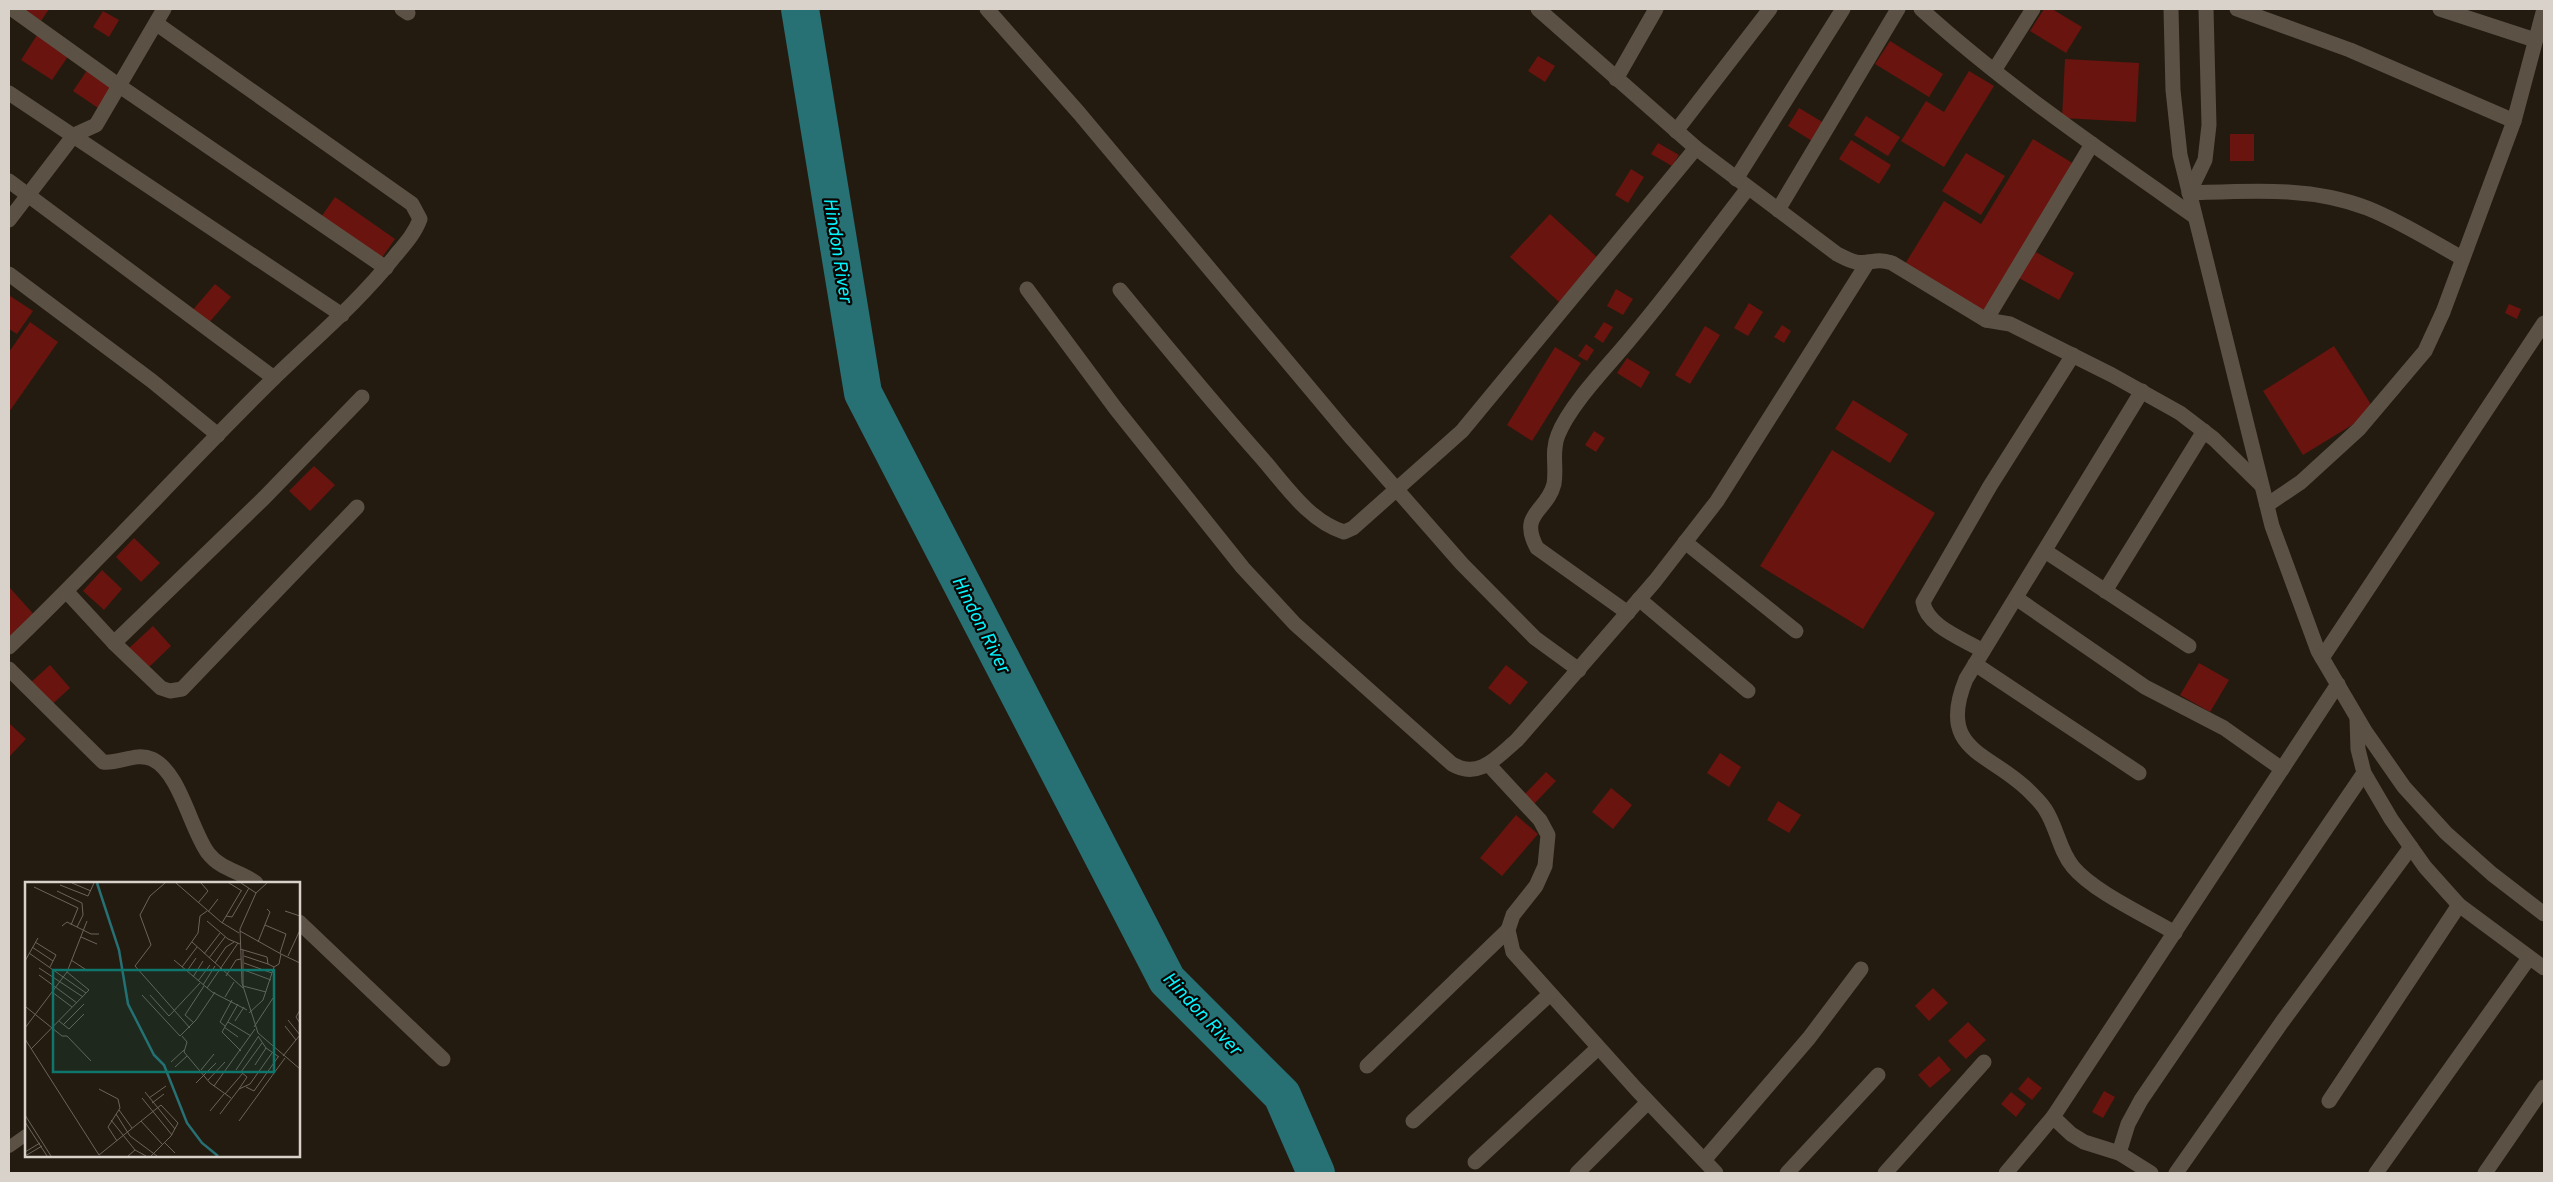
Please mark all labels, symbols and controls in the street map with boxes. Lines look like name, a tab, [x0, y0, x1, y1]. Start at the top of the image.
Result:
water label: Hindon River	[817, 196, 857, 306]
water label: Hindon River	[945, 572, 1016, 679]
inset map	[25, 882, 300, 1157]
water label: Hindon River	[1157, 967, 1248, 1063]

